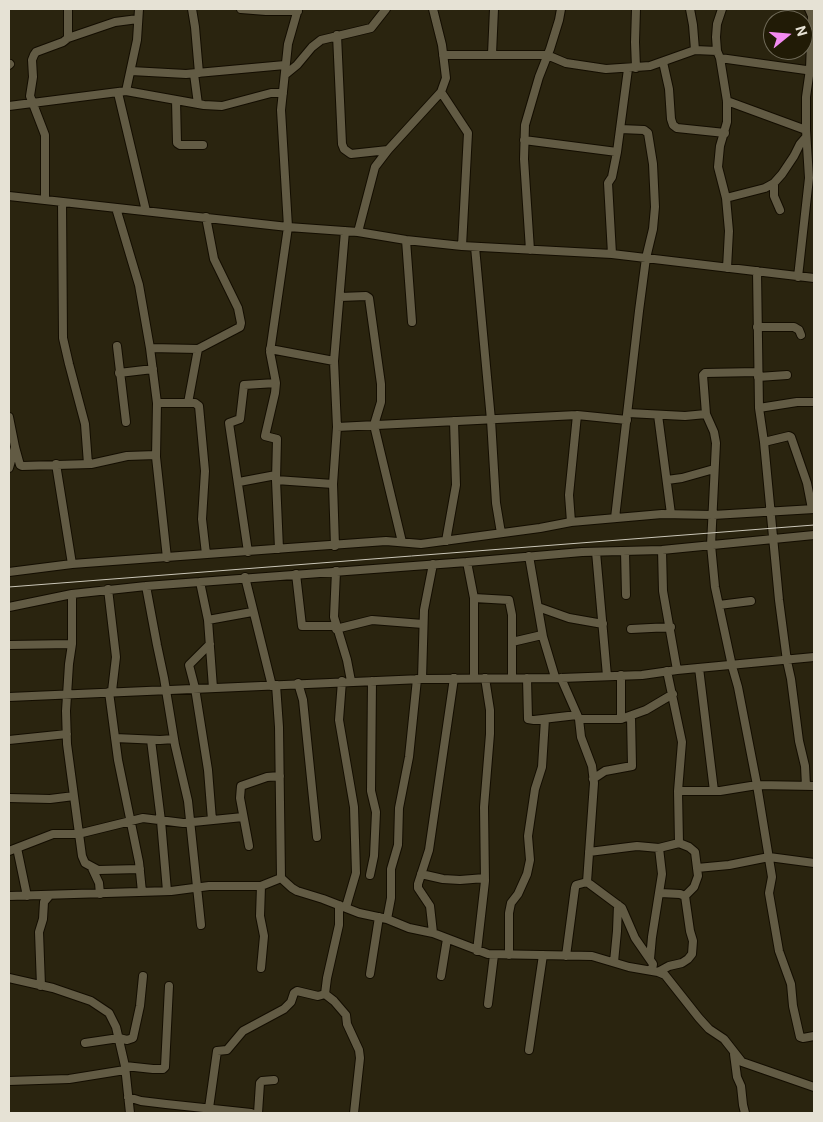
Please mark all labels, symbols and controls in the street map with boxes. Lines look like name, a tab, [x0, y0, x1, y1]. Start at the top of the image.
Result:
north arrow	[763, 10, 813, 60]
text: N	[792, 24, 810, 38]

